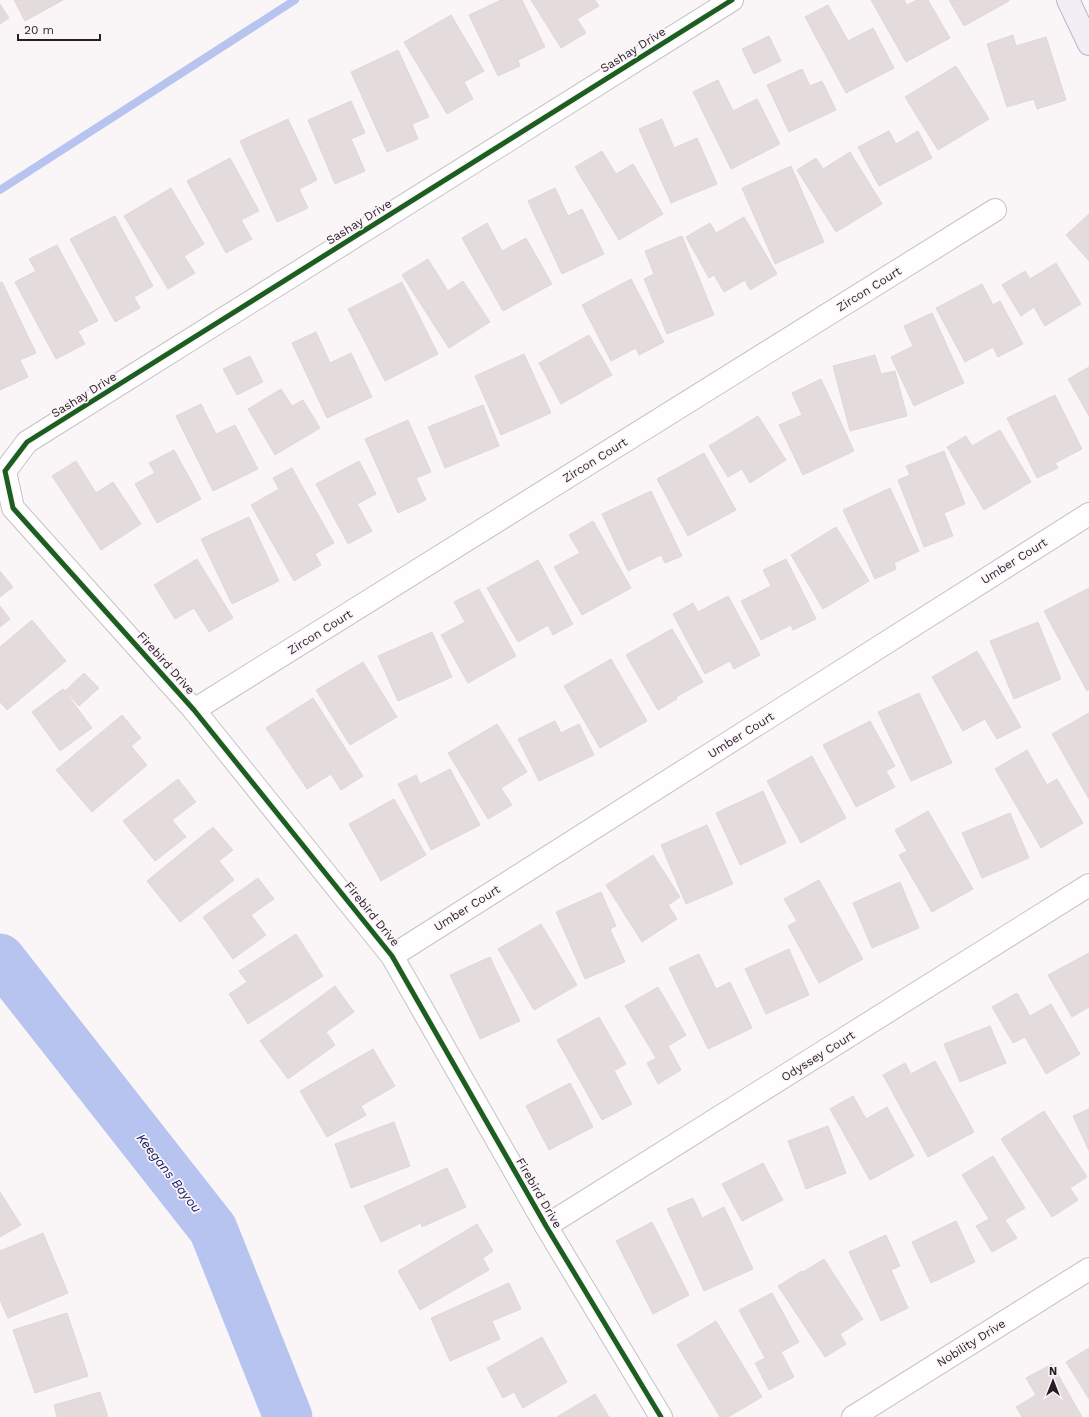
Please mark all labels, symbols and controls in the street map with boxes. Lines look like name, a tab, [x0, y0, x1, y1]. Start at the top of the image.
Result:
scale bar	[18, 16, 100, 42]
text: 20 m	[24, 23, 54, 37]
street label: Sashay Drive	[598, 24, 668, 76]
street label: Sashay Drive	[324, 196, 394, 248]
street label: Zircon Court	[834, 264, 904, 314]
street label: Sashay Drive	[49, 369, 119, 421]
street label: Zircon Court	[560, 435, 630, 485]
street label: Umber Court	[978, 535, 1050, 587]
street label: Zircon Court	[285, 607, 355, 657]
street label: Firebird Drive	[134, 629, 198, 697]
street label: Umber Court	[705, 709, 777, 761]
street label: Firebird Drive	[342, 879, 402, 949]
street label: Umber Court	[431, 882, 503, 934]
street label: Odyssey Court	[779, 1028, 857, 1084]
water label: Keegans Bayou	[134, 1131, 205, 1216]
street label: Firebird Drive	[513, 1155, 565, 1231]
street label: Nobility Drive	[934, 1316, 1008, 1370]
north arrow	[1033, 1361, 1073, 1401]
text: N	[1049, 1365, 1057, 1378]

